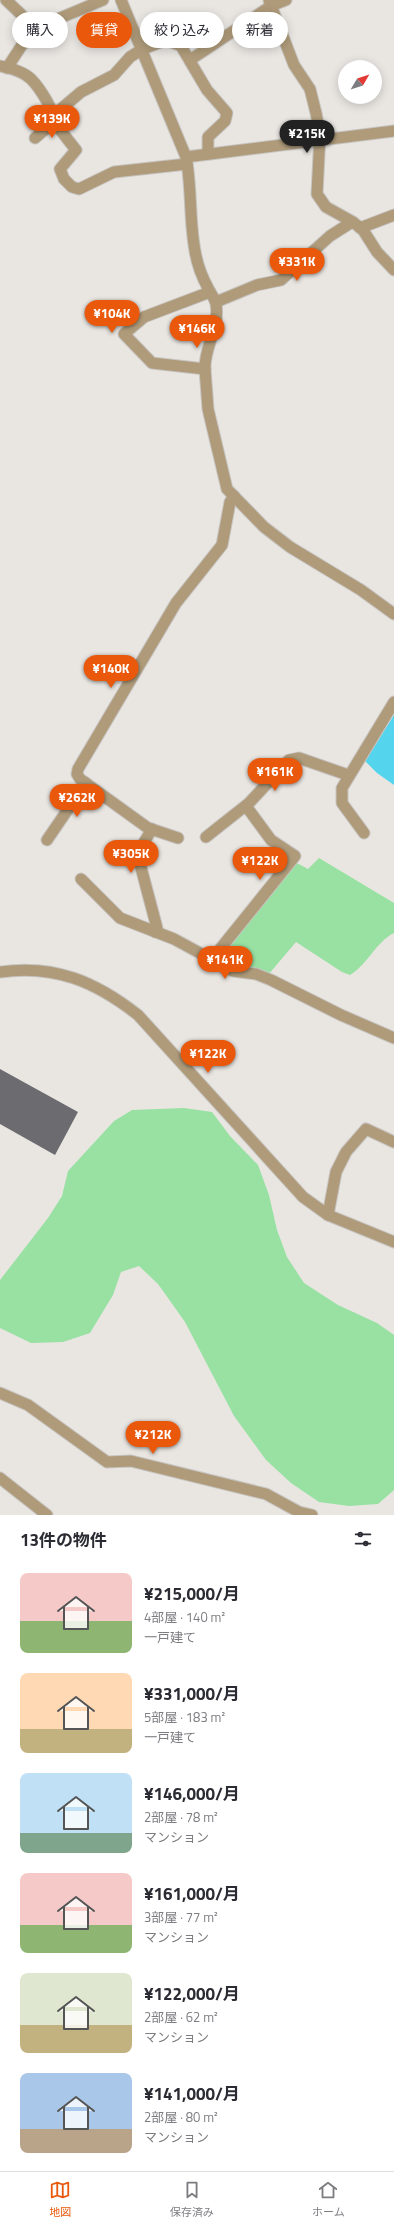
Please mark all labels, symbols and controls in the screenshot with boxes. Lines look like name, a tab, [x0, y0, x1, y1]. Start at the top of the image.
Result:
chip: 購入	[12, 12, 68, 48]
chip: 賃貸	[76, 12, 132, 48]
chip: 絞り込み	[140, 12, 224, 48]
chip: 新着	[232, 12, 288, 48]
north arrow	[338, 60, 382, 104]
map controls	[338, 60, 382, 104]
pin: ¥139K	[24, 105, 80, 139]
text: ¥139K	[34, 108, 70, 128]
pin: ¥215K	[279, 120, 335, 154]
text: ¥215K	[289, 123, 325, 143]
pin: ¥331K	[269, 248, 325, 282]
text: ¥331K	[279, 251, 315, 271]
pin: ¥104K	[84, 300, 140, 334]
text: ¥104K	[94, 303, 130, 323]
pin: ¥146K	[169, 315, 225, 349]
text: ¥146K	[179, 318, 215, 338]
pin: ¥140K	[83, 655, 139, 689]
text: ¥140K	[93, 658, 129, 678]
pin: ¥161K	[247, 758, 303, 792]
text: ¥161K	[257, 761, 293, 781]
pin: ¥262K	[49, 784, 105, 818]
text: ¥262K	[59, 787, 95, 807]
pin: ¥305K	[103, 840, 159, 874]
text: ¥305K	[113, 843, 149, 863]
pin: ¥122K	[232, 847, 288, 881]
text: ¥122K	[242, 850, 278, 870]
pin: ¥141K	[197, 946, 253, 980]
text: ¥141K	[207, 949, 243, 969]
pin: ¥122K	[180, 1040, 236, 1074]
text: ¥122K	[190, 1043, 226, 1063]
pin: ¥212K	[125, 1421, 181, 1455]
text: ¥212K	[135, 1424, 171, 1444]
text: 13件の物件	[20, 1527, 107, 1553]
icon: filters	[352, 1528, 374, 1550]
text: ¥215,000/月	[144, 1581, 240, 1607]
icon: home	[52, 1589, 100, 1637]
text: 4部屋 · 140 m²	[144, 1607, 225, 1627]
text: 一戸建て	[144, 1627, 196, 1647]
text: ¥331,000/月	[144, 1681, 240, 1707]
icon: home	[52, 1689, 100, 1737]
text: 5部屋 · 183 m²	[144, 1707, 225, 1727]
text: 一戸建て	[144, 1727, 196, 1747]
text: ¥146,000/月	[144, 1781, 240, 1807]
icon: home	[52, 1789, 100, 1837]
text: 2部屋 · 78 m²	[144, 1807, 218, 1827]
text: マンション	[144, 1827, 209, 1847]
text: ¥161,000/月	[144, 1881, 240, 1907]
icon: home	[52, 1889, 100, 1937]
text: 3部屋 · 77 m²	[144, 1907, 218, 1927]
text: マンション	[144, 1927, 209, 1947]
text: ¥122,000/月	[144, 1981, 240, 2007]
icon: home	[52, 1989, 100, 2037]
text: 2部屋 · 62 m²	[144, 2007, 218, 2027]
text: マンション	[144, 2027, 209, 2047]
text: ¥141,000/月	[144, 2081, 240, 2107]
icon: home	[52, 2089, 100, 2137]
text: 2部屋 · 80 m²	[144, 2107, 218, 2127]
text: マンション	[144, 2127, 209, 2147]
tab: 地図	[49, 2179, 71, 2220]
tab: 保存済み	[170, 2179, 214, 2220]
tab: ホーム	[312, 2179, 345, 2220]

